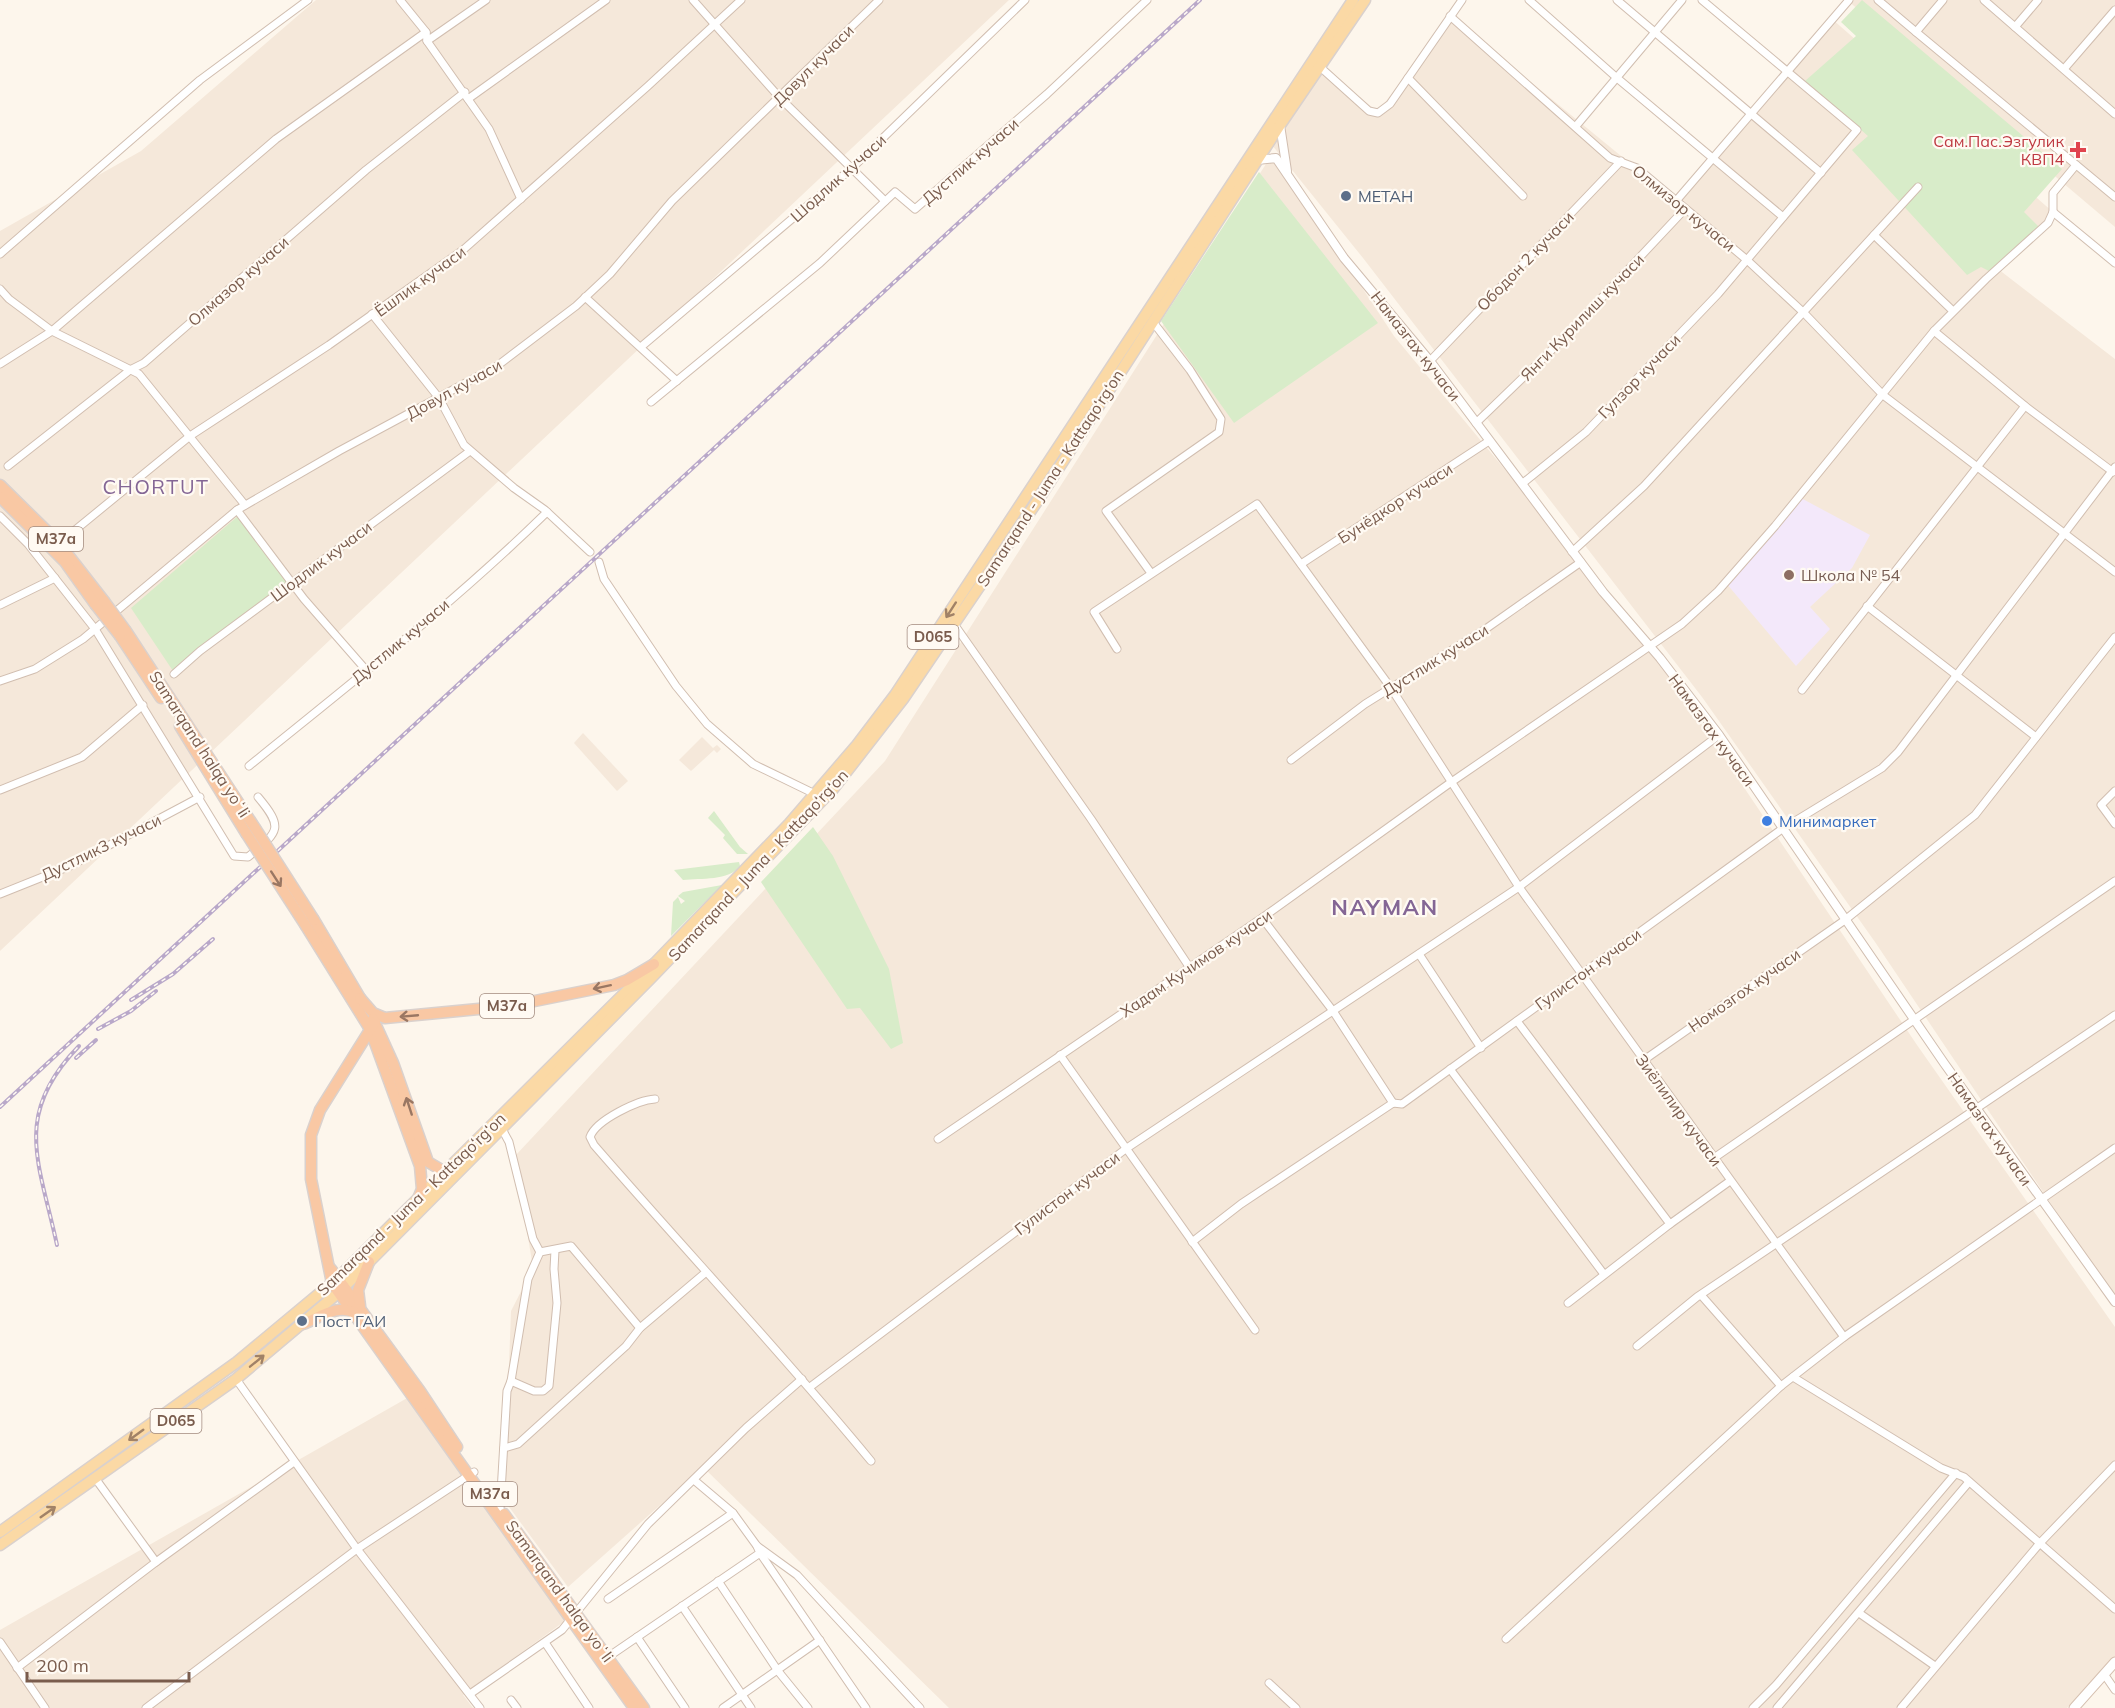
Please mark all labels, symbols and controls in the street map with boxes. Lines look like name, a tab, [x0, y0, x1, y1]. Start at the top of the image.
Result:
street label: Довул кучаси	[768, 20, 858, 110]
street label: Дустлик кучаси	[918, 114, 1022, 208]
street label: Шодлик кучаси	[786, 130, 890, 226]
place label: Сам.Пас.Эзгулик КВП4	[1933, 131, 2064, 169]
marker: Сам.Пас.Эзгулик КВП4	[2069, 141, 2087, 159]
street label: Олмизор кучаси	[1628, 160, 1740, 256]
place label: МЕТАН	[1358, 186, 1413, 206]
marker: МЕТАН	[1339, 189, 1353, 203]
street label: Ободон 2 кучаси	[1472, 207, 1578, 315]
street label: Олмазор кучаси	[183, 232, 293, 330]
street label: Ёшлик кучаси	[371, 241, 469, 321]
street label: Янги Курилиш кучаси	[1516, 249, 1648, 385]
street label: Намазгах кучаси	[1367, 287, 1465, 405]
street label: Гулзор кучаси	[1594, 329, 1684, 423]
street label: Довул кучаси	[403, 354, 505, 424]
street label: Samarqand - Juma - Kattaqo‘rg‘on	[972, 366, 1128, 590]
street label: Бунёдкор кучаси	[1334, 458, 1456, 548]
district label: CHORTUT	[102, 474, 210, 499]
street label: Шодлик кучаси	[266, 516, 376, 606]
road number: M37a	[29, 527, 83, 551]
place label: Школа № 54	[1801, 565, 1901, 585]
marker: Школа № 54	[1782, 568, 1796, 582]
street label: Дустлик кучаси	[347, 594, 453, 688]
one-way arrow	[944, 601, 956, 618]
street label: Дустлик кучаси	[1378, 619, 1492, 701]
road number: D065	[908, 625, 958, 649]
street label: Samarqand halqa yoʻli	[145, 667, 255, 821]
street label: Намазгах кучаси	[1665, 670, 1759, 790]
street label: Samarqand - Juma - Kattaqo‘rg‘on	[664, 765, 852, 965]
street label: Дустлик3 кучаси	[38, 809, 164, 885]
place label: Минимаркет	[1779, 811, 1877, 831]
marker: Минимаркет	[1760, 814, 1774, 828]
one-way arrow	[270, 870, 282, 887]
district label: NAYMAN	[1331, 893, 1439, 921]
street label: Хадам Кучимов кучаси	[1116, 905, 1276, 1021]
street label: Гулистон кучаси	[1531, 924, 1645, 1014]
street label: Номозгох кучаси	[1684, 944, 1804, 1036]
one-way arrow	[592, 982, 611, 994]
road number: M37a	[480, 994, 534, 1018]
one-way arrow	[399, 1011, 419, 1022]
street label: Зиёлилир кучаси	[1631, 1050, 1727, 1170]
street label: Намазгах кучаси	[1943, 1068, 2037, 1190]
one-way arrow	[402, 1097, 413, 1116]
street label: Samarqand - Juma - Kattaqo‘rg‘on	[312, 1108, 510, 1300]
street label: Гулистон кучаси	[1010, 1147, 1124, 1239]
place label: Пост ГАИ	[314, 1311, 386, 1331]
marker: Пост ГАИ	[295, 1314, 309, 1328]
one-way arrow	[249, 1355, 265, 1368]
road number: D065	[150, 1409, 201, 1433]
one-way arrow	[129, 1429, 145, 1441]
road number: M37a	[463, 1482, 517, 1506]
one-way arrow	[39, 1505, 55, 1518]
street label: Samarqand halqa yoʻli	[502, 1516, 618, 1666]
scale bar	[27, 1645, 189, 1683]
text: 200 m	[36, 1654, 89, 1677]

